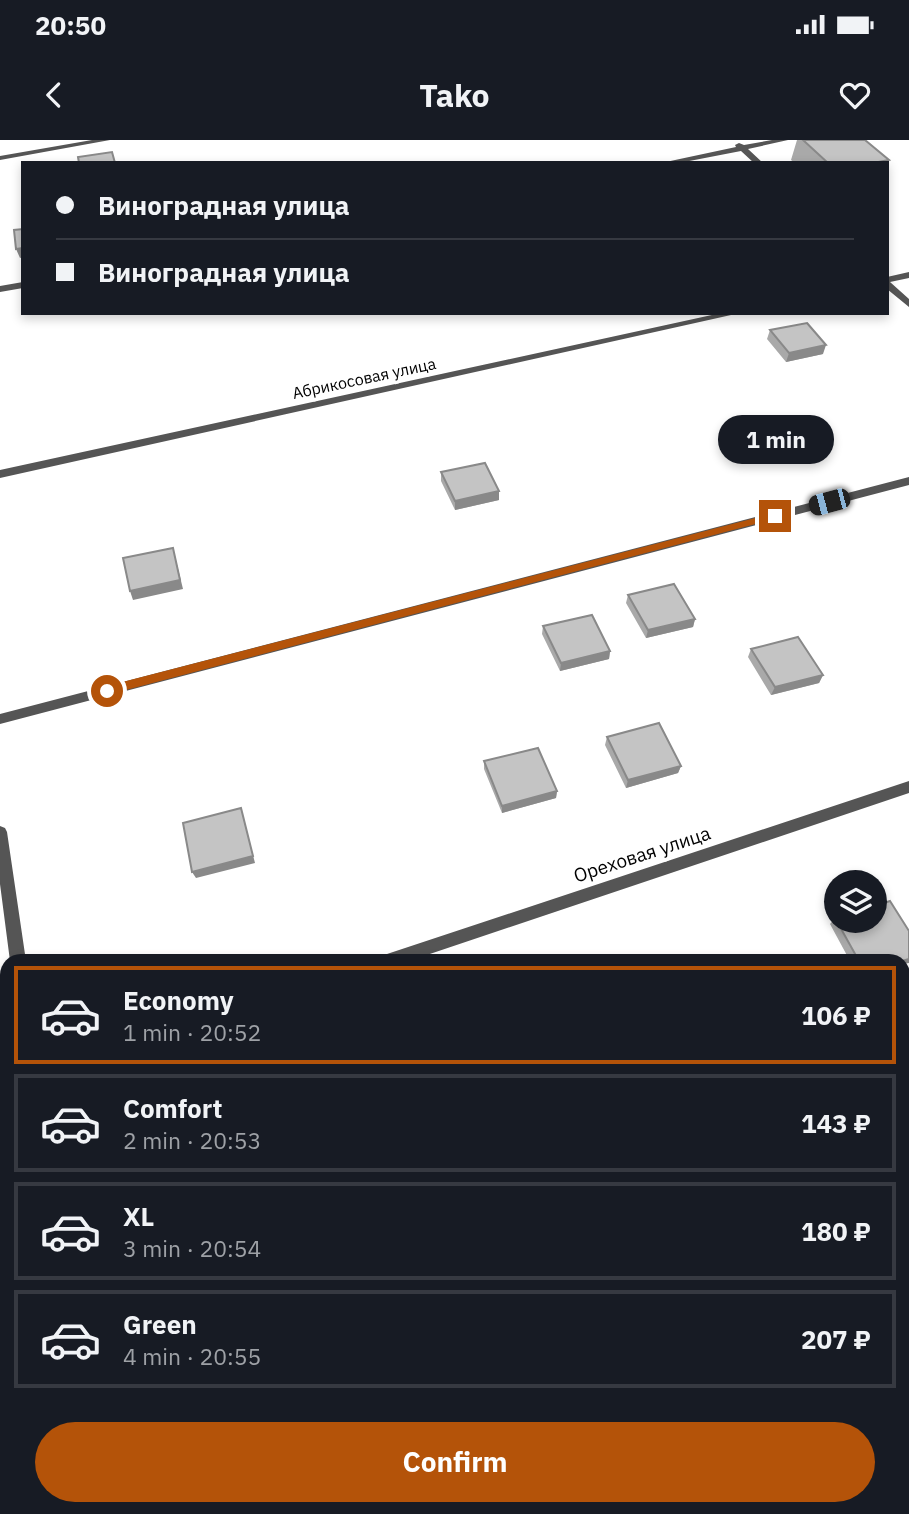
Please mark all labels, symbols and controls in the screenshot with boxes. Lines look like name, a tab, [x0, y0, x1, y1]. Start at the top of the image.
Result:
text: 20:50	[35, 8, 106, 42]
text: Tako	[419, 74, 490, 116]
icon: back	[35, 76, 73, 114]
icon: heart	[836, 76, 874, 114]
text: Виноградная улица	[98, 188, 350, 222]
text: Виноградная улица	[98, 255, 350, 289]
street label: Абрикосовая улица	[290, 353, 438, 403]
callout: 1 min	[717, 414, 833, 464]
text: 1 min	[746, 424, 806, 454]
car	[806, 486, 853, 518]
route end	[759, 500, 791, 532]
route start	[91, 675, 123, 707]
street label: Ореховая улица	[570, 821, 714, 887]
map controls	[824, 870, 887, 933]
button: layers	[824, 870, 887, 933]
text: Economy	[123, 983, 234, 1017]
icon: car	[39, 984, 102, 1047]
text: 106 ₽	[801, 998, 871, 1032]
text: 1 min · 20:52	[123, 1017, 261, 1047]
text: Comfort	[123, 1091, 222, 1125]
icon: car	[39, 1092, 102, 1155]
text: 143 ₽	[801, 1106, 871, 1140]
text: 2 min · 20:53	[123, 1125, 261, 1155]
text: XL	[123, 1199, 154, 1233]
icon: car	[39, 1200, 102, 1263]
text: 180 ₽	[801, 1214, 871, 1248]
text: 3 min · 20:54	[123, 1233, 261, 1263]
text: Green	[123, 1307, 197, 1341]
icon: car	[39, 1308, 102, 1371]
text: 207 ₽	[801, 1322, 871, 1356]
text: 4 min · 20:55	[123, 1341, 261, 1371]
button: Confirm	[35, 1422, 875, 1502]

